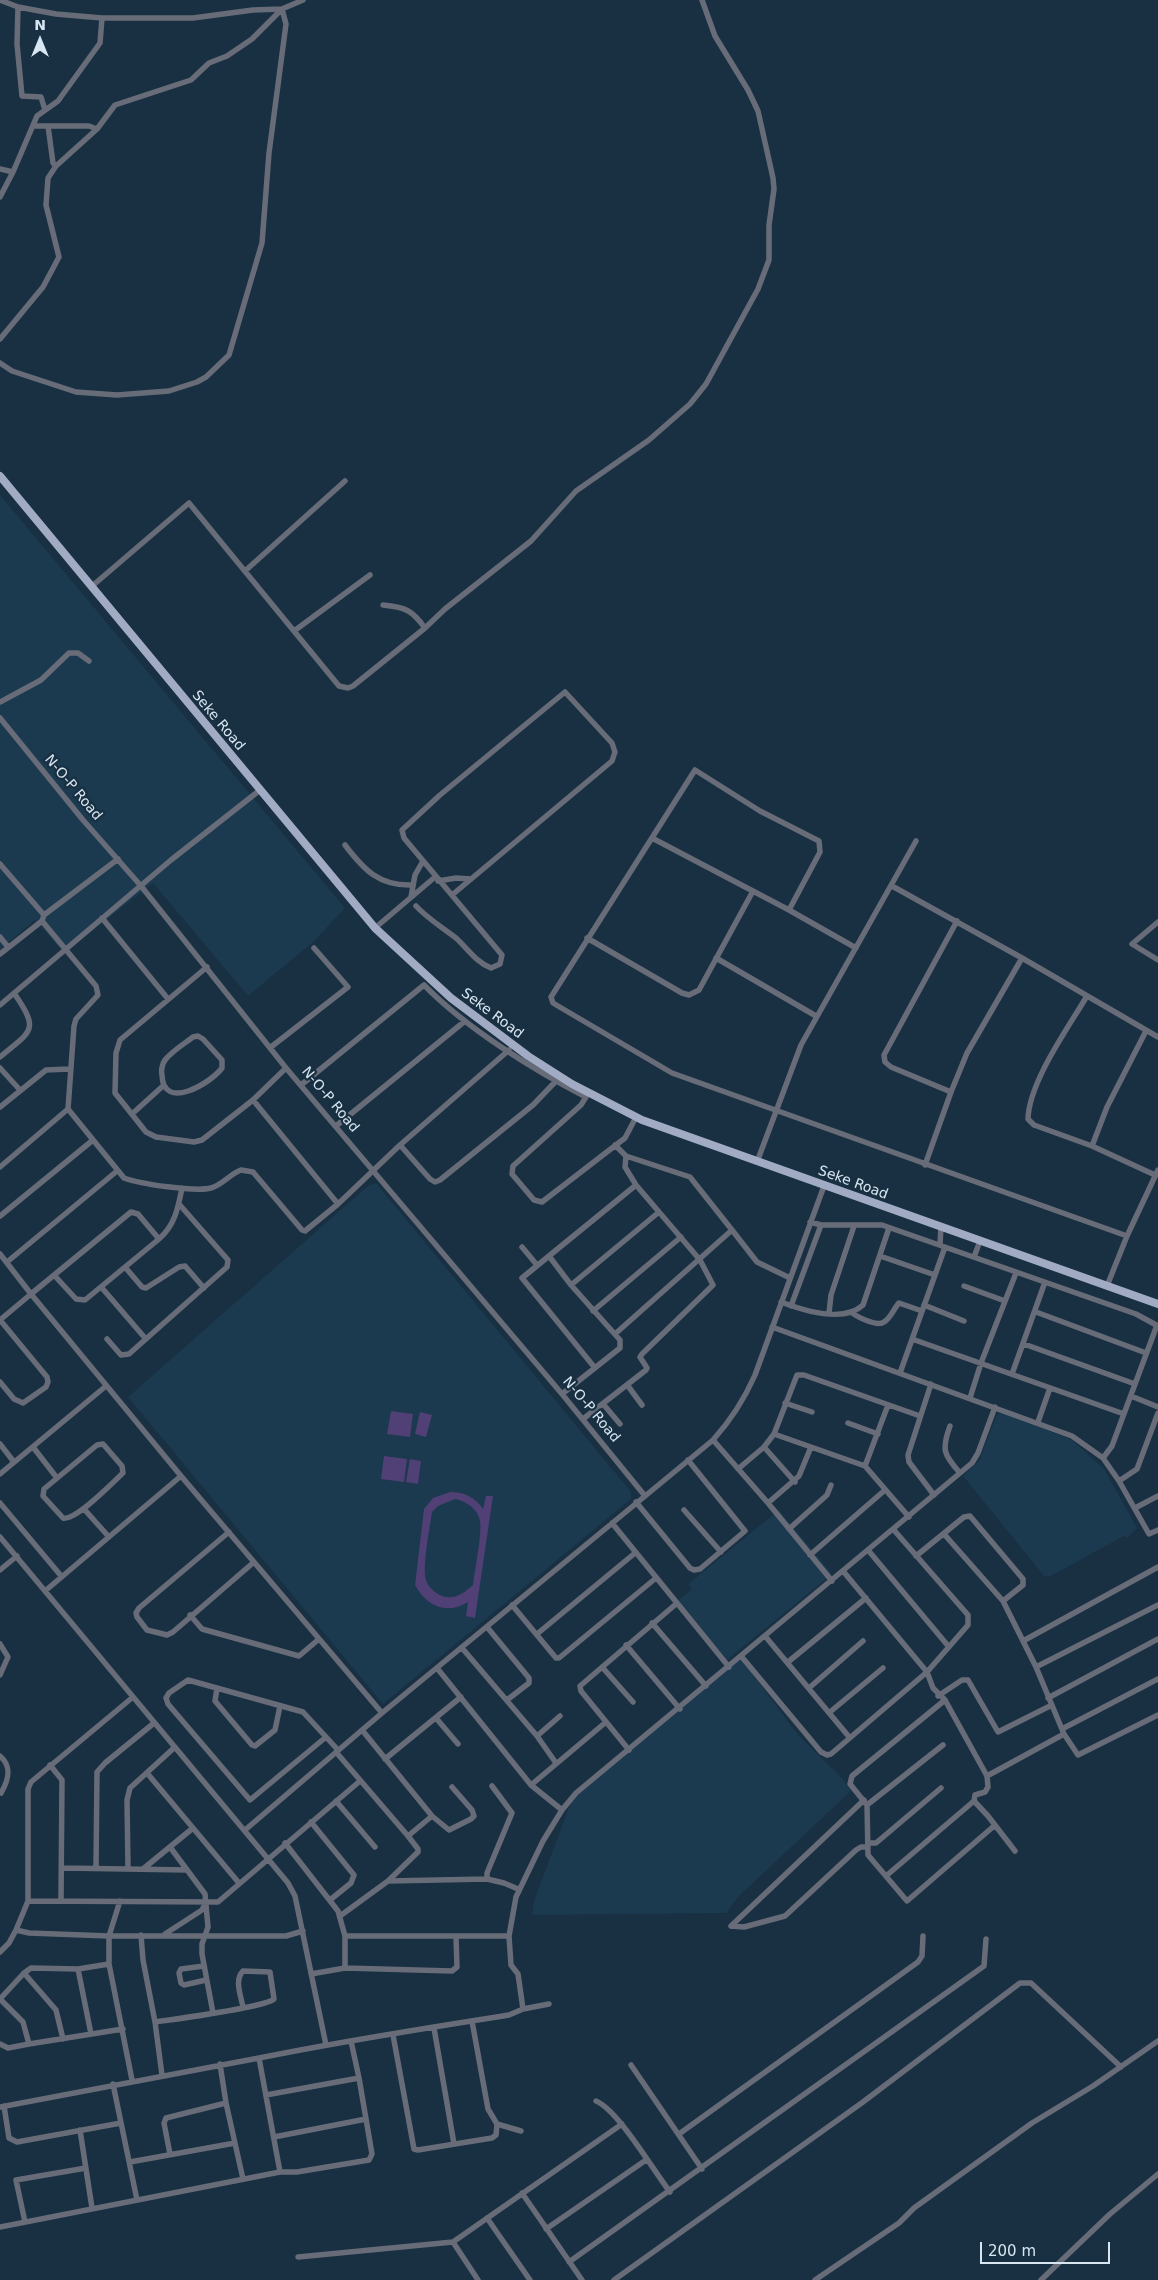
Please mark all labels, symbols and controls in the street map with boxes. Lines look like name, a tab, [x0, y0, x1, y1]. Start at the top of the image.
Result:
north arrow	[15, 15, 65, 65]
text: N	[34, 17, 46, 33]
street label: Seke Road	[188, 688, 248, 754]
street label: N-O-P Road	[41, 752, 105, 824]
street label: Seke Road	[458, 985, 526, 1043]
street label: N-O-P Road	[298, 1064, 362, 1136]
street label: Seke Road	[816, 1163, 890, 1203]
street label: N-O-P Road	[559, 1374, 623, 1446]
scale bar	[983, 2232, 1113, 2264]
text: 200 m	[988, 2242, 1036, 2260]

